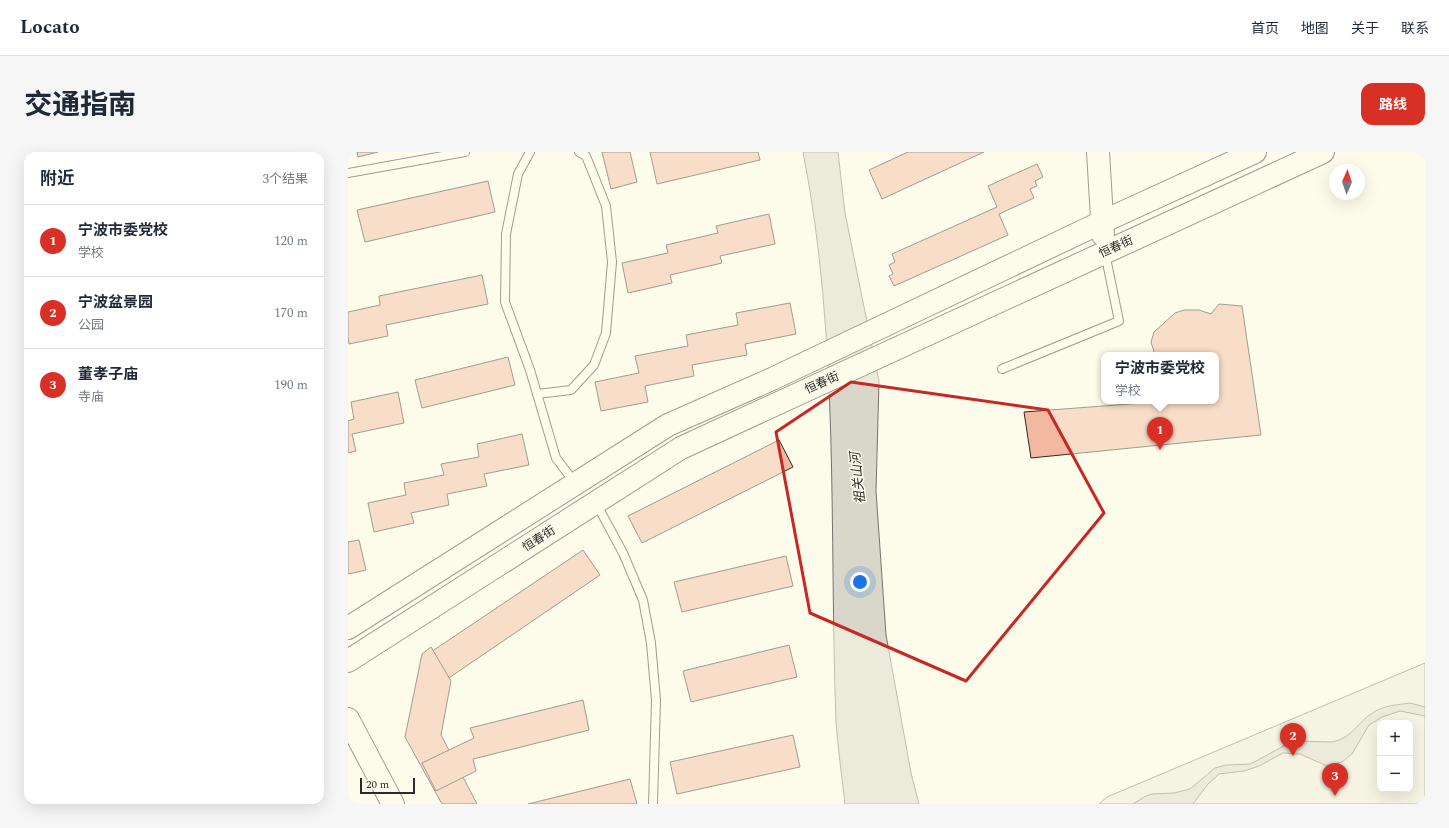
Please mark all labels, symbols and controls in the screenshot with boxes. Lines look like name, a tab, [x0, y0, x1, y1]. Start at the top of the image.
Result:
text: Locato	[20, 13, 80, 42]
text: 首页	[1251, 18, 1279, 39]
text: 地图	[1301, 18, 1329, 39]
text: 关于	[1351, 18, 1379, 39]
text: 联系	[1401, 18, 1429, 39]
button: 路线	[1361, 83, 1425, 125]
text: 交通指南	[24, 84, 136, 127]
north arrow	[1329, 164, 1365, 200]
text: 附近	[40, 166, 74, 192]
text: 3个结果	[262, 169, 308, 189]
text: 宁波市委党校	[78, 219, 168, 242]
text: 1	[49, 231, 57, 251]
text: 120 m	[274, 231, 308, 251]
street label: 恒春街	[1096, 231, 1136, 263]
text: 学校	[78, 243, 104, 263]
text: 宁波盆景园	[78, 291, 153, 314]
text: 2	[49, 303, 57, 323]
text: 170 m	[274, 303, 308, 323]
text: 公园	[78, 315, 104, 335]
popup	[1101, 352, 1219, 404]
text: 宁波市委党校	[1115, 357, 1205, 380]
text: 董孝子庙	[78, 363, 138, 386]
street label: 恒春街	[802, 367, 842, 399]
text: 3	[49, 375, 57, 395]
text: 190 m	[274, 375, 308, 395]
text: 学校	[1115, 381, 1141, 401]
text: 寺庙	[78, 387, 104, 407]
pin: 1	[1147, 417, 1173, 450]
water label: 祖关山河	[845, 448, 871, 505]
street label: 恒春街	[519, 521, 559, 557]
your location	[850, 572, 870, 592]
map controls	[1377, 720, 1413, 792]
button: +	[1377, 720, 1413, 756]
pin: 2	[1280, 723, 1306, 756]
button: −	[1377, 756, 1413, 792]
pin: 3	[1322, 763, 1348, 796]
scale bar	[360, 776, 415, 795]
text: 20 m	[366, 776, 389, 793]

